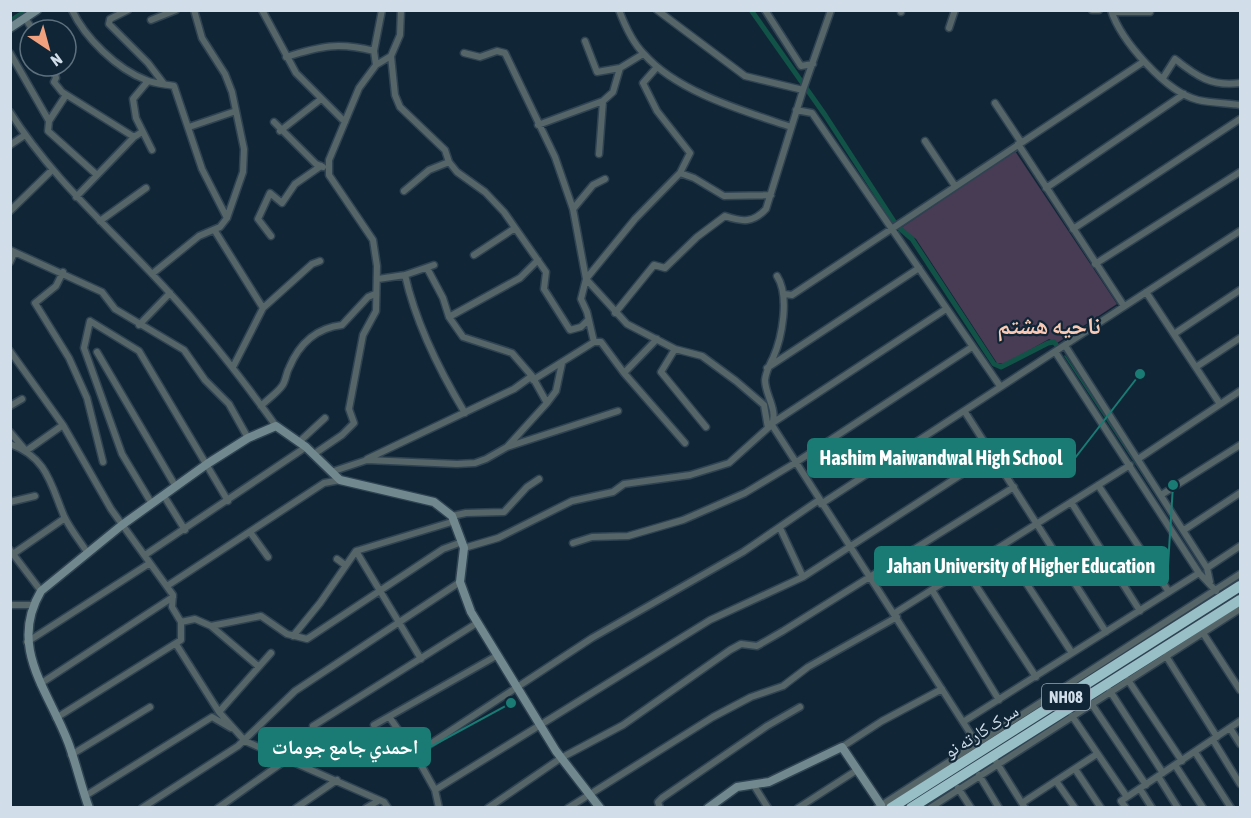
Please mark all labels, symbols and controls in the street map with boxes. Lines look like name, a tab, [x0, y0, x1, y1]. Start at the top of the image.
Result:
north arrow	[18, 18, 78, 78]
text: N	[48, 50, 66, 70]
district label: ناحیه هشتم	[997, 312, 1101, 342]
callout: Hashim Maiwandwal High School	[808, 439, 1075, 477]
text: Hashim Maiwandwal High School	[820, 446, 1063, 469]
callout: Jahan University of Higher Education	[875, 547, 1168, 585]
text: Jahan University of Higher Education	[886, 554, 1155, 577]
road number: NH08	[1042, 684, 1090, 710]
street label: سرک کارته نو	[940, 700, 1022, 762]
callout: احمدي جامع جومات	[259, 728, 430, 766]
text: احمدي جامع جومات	[272, 735, 418, 763]

